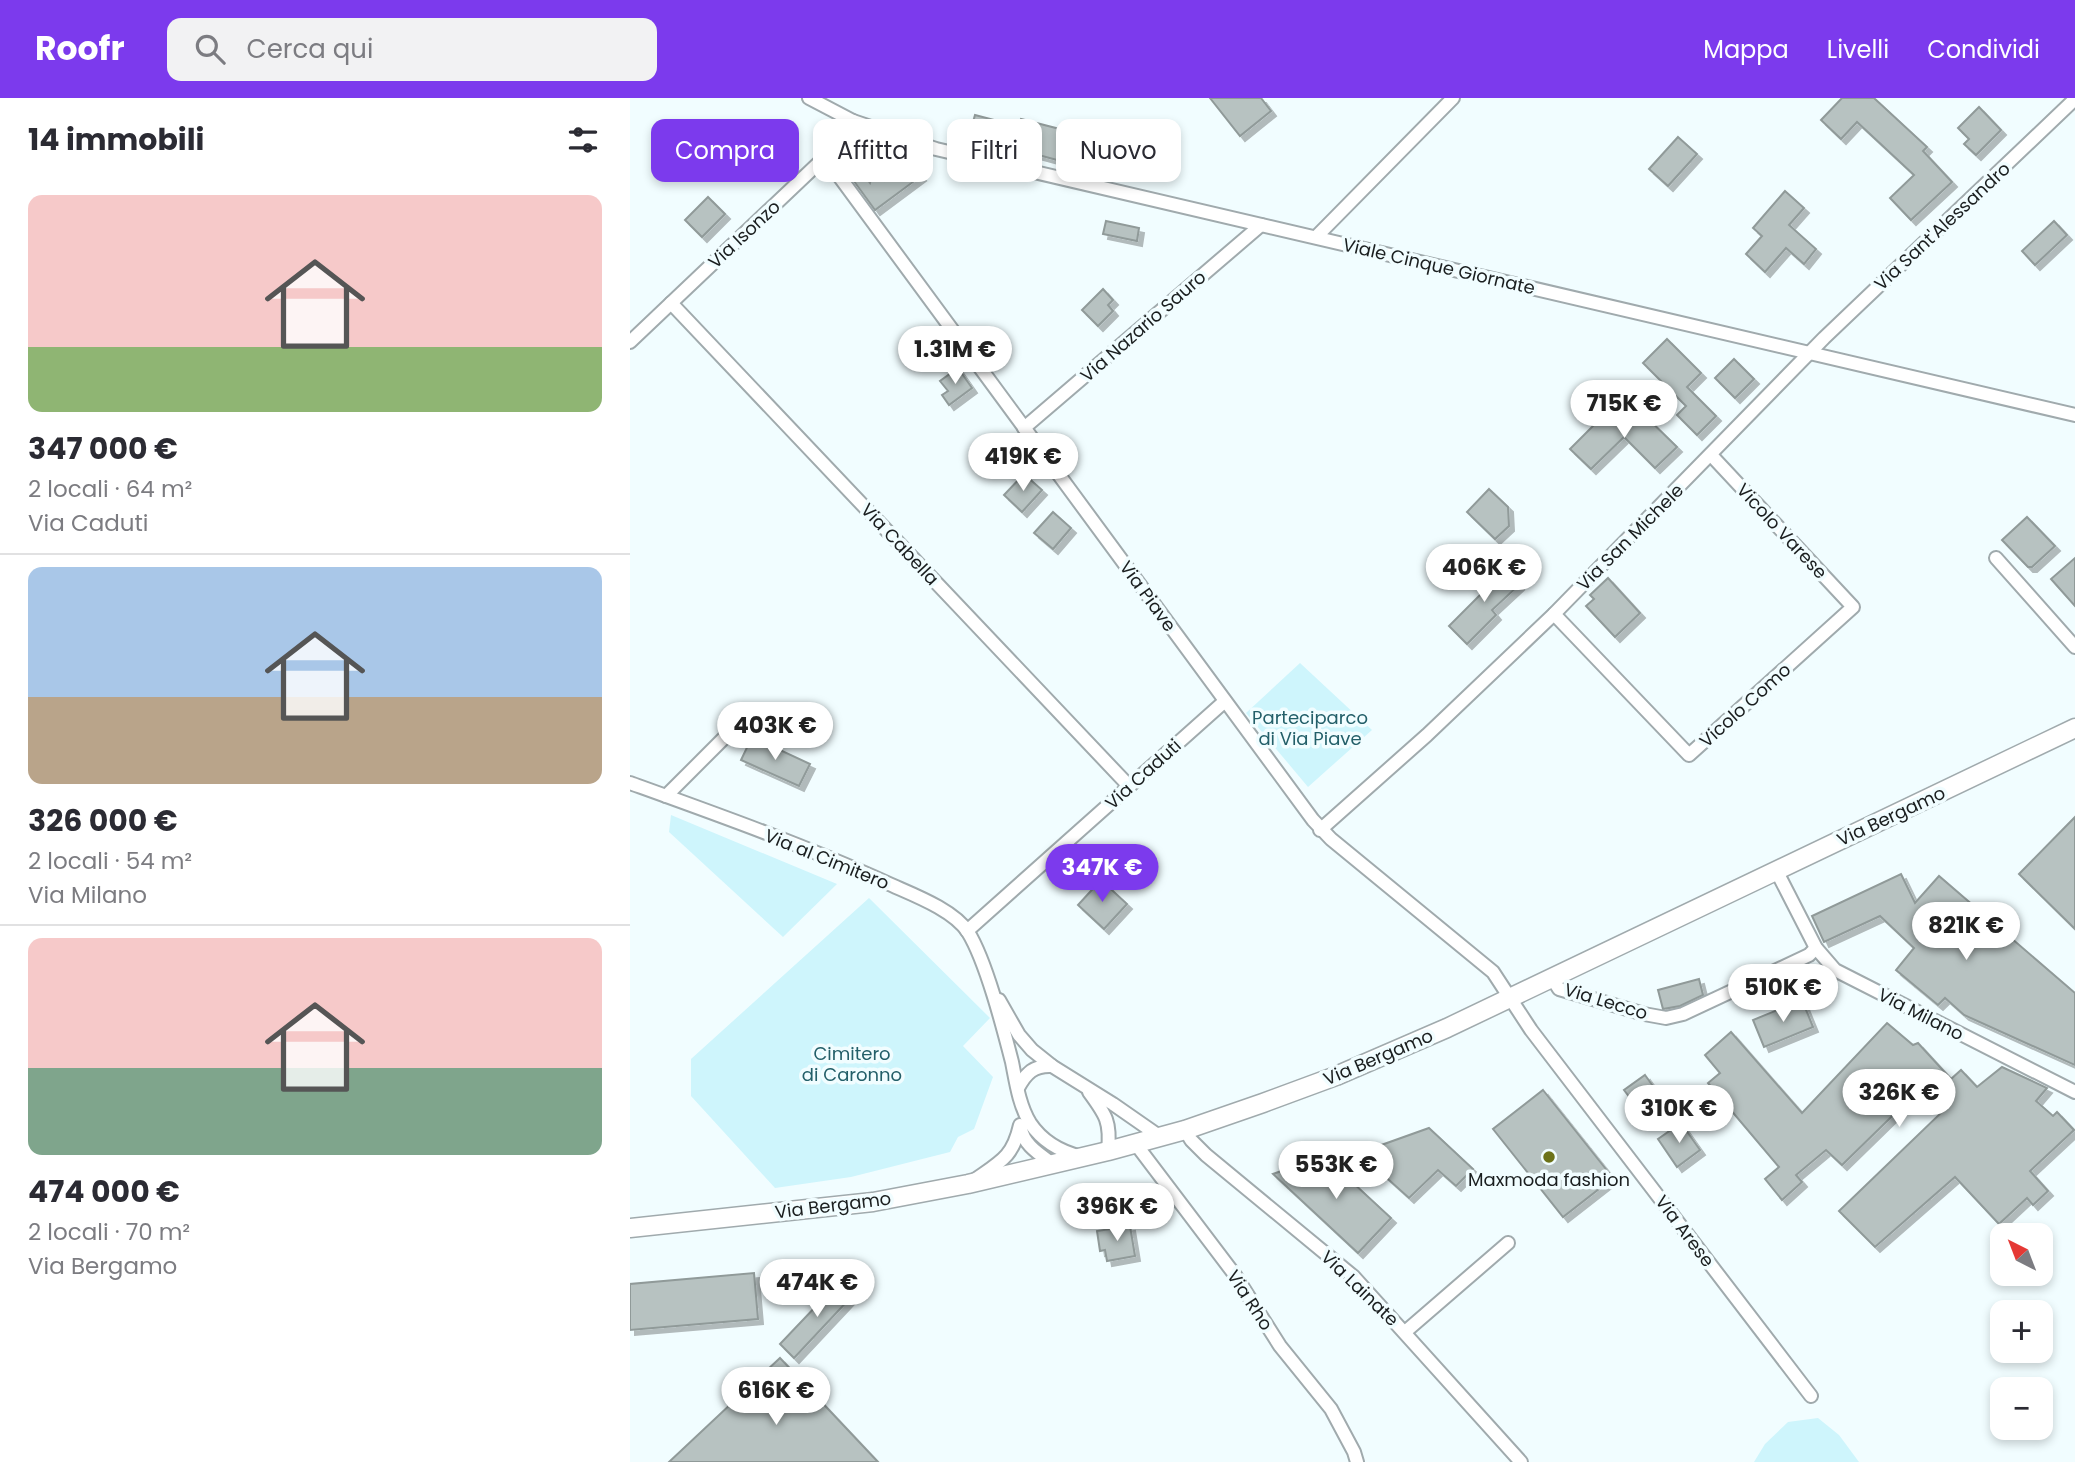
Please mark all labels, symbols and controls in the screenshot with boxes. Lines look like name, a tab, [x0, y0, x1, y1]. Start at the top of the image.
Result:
search box	[167, 18, 657, 81]
text: Roofr	[35, 25, 125, 72]
icon: search	[191, 30, 229, 68]
text: Cerca qui	[247, 31, 373, 67]
text: Mappa	[1703, 33, 1789, 66]
text: Livelli	[1827, 33, 1889, 66]
text: Condividi	[1927, 33, 2040, 66]
text: 14 immobili	[28, 118, 204, 161]
chip: Compra	[651, 119, 799, 182]
chip: Affitta	[813, 119, 933, 182]
chip: Filtri	[947, 119, 1042, 182]
chip: Nuovo	[1056, 119, 1181, 182]
icon: filters	[564, 121, 602, 159]
street label: Via Sant'Alessandro	[1868, 156, 2016, 296]
street label: Via Isonzo	[703, 194, 785, 274]
street label: Viale Cinque Giornate	[1340, 232, 1538, 300]
icon: home	[252, 241, 378, 367]
street label: Via Nazario Sauro	[1075, 265, 1211, 387]
pin: 1.31M €	[890, 327, 1020, 386]
text: 1.31M €	[914, 333, 996, 365]
pin: 715K €	[1567, 380, 1681, 440]
text: 715K €	[1586, 387, 1662, 419]
text: 347 000 €	[28, 427, 178, 470]
pin: 419K €	[966, 434, 1080, 493]
text: 419K €	[984, 440, 1062, 472]
text: 2 locali · 64 m²	[28, 473, 192, 505]
street label: Via San Michele	[1571, 478, 1689, 596]
street label: Vicolo Varese	[1731, 478, 1833, 584]
street label: Via Cabella	[855, 497, 945, 591]
text: Via Caduti	[28, 507, 149, 539]
pin: 406K €	[1427, 545, 1541, 604]
text: 406K €	[1442, 551, 1526, 583]
street label: Via Piave	[1114, 556, 1182, 636]
icon: home	[252, 613, 378, 739]
street label: Vicolo Como	[1694, 657, 1796, 753]
pin: 403K €	[718, 702, 832, 762]
park label: Parteciparco di Via Piave	[1252, 705, 1368, 751]
text: 403K €	[733, 709, 817, 741]
street label: Via Caduti	[1100, 733, 1186, 815]
street label: Via Bergamo	[1833, 780, 1949, 852]
text: 326 000 €	[28, 799, 178, 842]
street label: Via al Cimitero	[761, 823, 893, 895]
pin: 347K €	[1045, 844, 1159, 904]
text: 2 locali · 54 m²	[28, 845, 192, 877]
text: 347K €	[1061, 851, 1143, 883]
text: Via Milano	[28, 879, 147, 911]
pin: 821K €	[1909, 902, 2023, 962]
text: 821K €	[1928, 909, 2004, 941]
pin: 510K €	[1726, 964, 1840, 1024]
text: 510K €	[1744, 971, 1822, 1003]
street label: Via Lecco	[1561, 976, 1651, 1026]
street label: Via Milano	[1874, 982, 1968, 1046]
icon: home	[252, 984, 378, 1110]
street label: Via Bergamo	[1319, 1023, 1437, 1091]
park label: Cimitero di Caronno	[802, 1041, 902, 1087]
pin: 326K €	[1842, 1070, 1956, 1129]
text: 326K €	[1859, 1076, 1939, 1108]
pin: 310K €	[1622, 1086, 1736, 1145]
text: 310K €	[1641, 1092, 1717, 1124]
pin: 553K €	[1279, 1142, 1393, 1201]
text: 553K €	[1294, 1148, 1378, 1180]
marker: Maxmoda fashion	[1541, 1149, 1557, 1165]
place label: Maxmoda fashion	[1468, 1167, 1630, 1192]
text: 474 000 €	[28, 1170, 180, 1213]
pin: 396K €	[1060, 1184, 1174, 1243]
street label: Via Bergamo	[773, 1185, 893, 1225]
text: 396K €	[1076, 1190, 1158, 1222]
street label: Via Arese	[1650, 1190, 1720, 1272]
text: 2 locali · 70 m²	[28, 1216, 190, 1248]
north arrow	[1990, 1223, 2053, 1286]
map controls	[1990, 1223, 2053, 1440]
street label: Via Lainate	[1316, 1245, 1404, 1331]
text: Via Bergamo	[28, 1250, 177, 1282]
pin: 474K €	[760, 1260, 874, 1319]
street label: Via Rho	[1221, 1265, 1279, 1335]
text: 474K €	[776, 1266, 858, 1298]
button: +	[1990, 1300, 2053, 1363]
pin: 616K €	[719, 1368, 833, 1427]
text: 616K €	[737, 1374, 815, 1406]
button: −	[1990, 1377, 2053, 1440]

